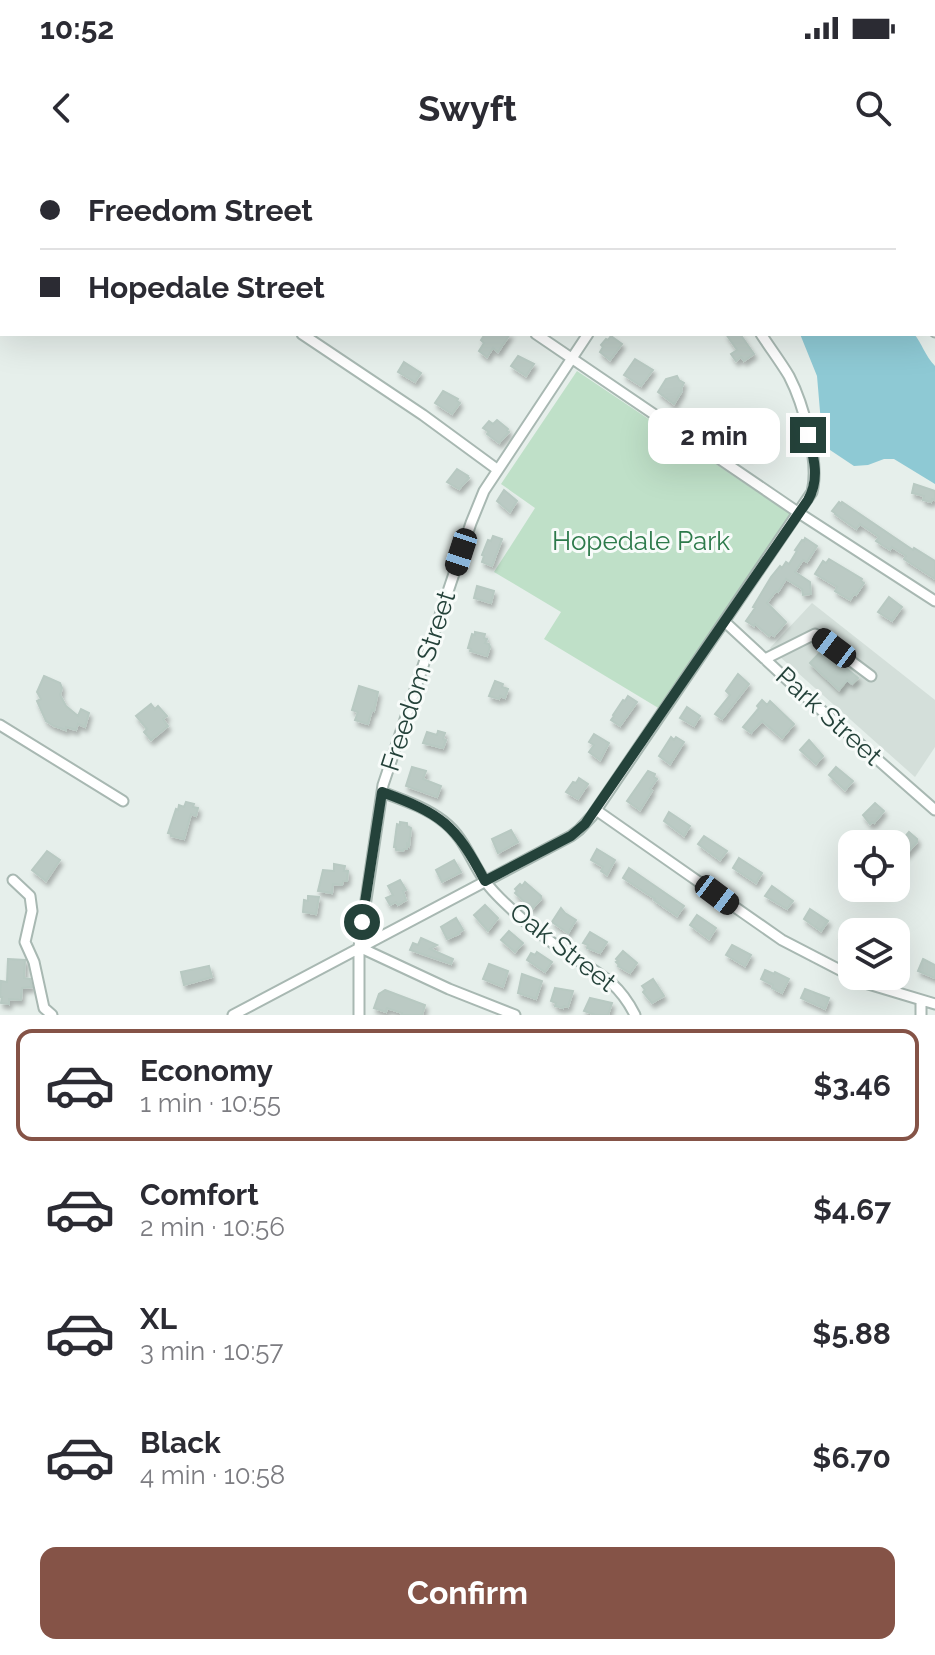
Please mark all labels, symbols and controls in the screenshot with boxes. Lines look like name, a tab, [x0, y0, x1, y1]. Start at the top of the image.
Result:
text: 10:52	[40, 11, 114, 46]
icon: back	[40, 86, 84, 130]
icon: search	[851, 86, 895, 130]
text: Swyft	[418, 87, 517, 129]
text: Freedom Street	[88, 193, 313, 228]
text: Hopedale Street	[88, 270, 325, 305]
callout: 2 min	[648, 407, 780, 463]
route end	[790, 417, 826, 453]
text: 2 min	[680, 421, 748, 451]
car	[442, 525, 480, 579]
park label: Hopedale Park	[552, 526, 730, 556]
street label: Freedom Street	[375, 587, 461, 775]
car	[808, 624, 860, 672]
street label: Park Street	[770, 661, 888, 771]
map controls	[838, 830, 910, 990]
button: locate	[838, 830, 910, 902]
car	[691, 871, 743, 919]
street label: Oak Street	[504, 896, 622, 998]
route start	[344, 904, 380, 940]
button: layers	[838, 918, 910, 990]
icon: car	[44, 1049, 116, 1121]
text: Economy	[140, 1053, 273, 1088]
text: $3.46	[813, 1068, 891, 1103]
text: 1 min · 10:55	[140, 1088, 281, 1118]
icon: car	[44, 1173, 116, 1245]
text: Comfort	[140, 1177, 259, 1212]
text: $4.67	[813, 1192, 891, 1227]
text: 2 min · 10:56	[140, 1212, 285, 1242]
icon: car	[44, 1297, 116, 1369]
text: XL	[140, 1301, 177, 1336]
text: $5.88	[812, 1316, 891, 1351]
text: 3 min · 10:57	[140, 1336, 283, 1366]
icon: car	[44, 1421, 116, 1493]
text: Black	[140, 1425, 221, 1460]
text: $6.70	[812, 1440, 891, 1475]
text: 4 min · 10:58	[140, 1460, 285, 1490]
button: Confirm	[40, 1547, 895, 1639]

